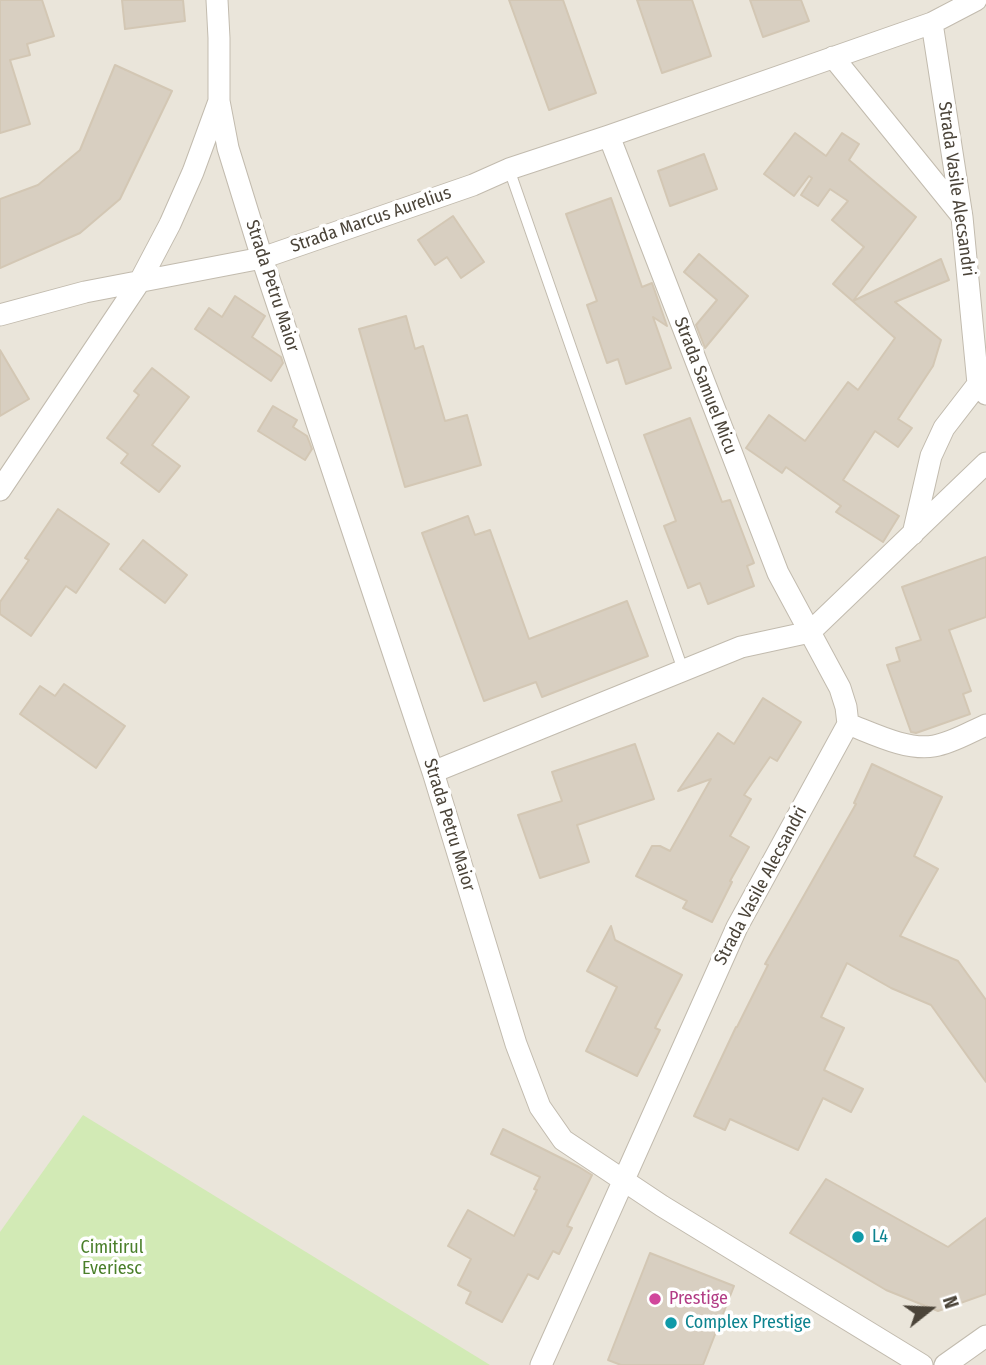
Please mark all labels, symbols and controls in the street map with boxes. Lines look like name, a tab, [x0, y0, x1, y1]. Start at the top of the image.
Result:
street label: Strada Vasile Alecsandri	[933, 100, 979, 278]
street label: Strada Marcus Aurelius	[288, 182, 454, 258]
street label: Strada Petru Maior	[240, 217, 304, 355]
street label: Strada Samuel Micu	[669, 314, 741, 458]
street label: Strada Petru Maior	[419, 756, 479, 894]
street label: Strada Vasile Alecsandri	[710, 803, 812, 969]
place label: L4	[872, 1226, 888, 1248]
marker: L4	[850, 1229, 866, 1245]
park label: Cimitirul Everiesc	[81, 1237, 143, 1280]
north arrow	[895, 1274, 965, 1344]
place label: Prestige	[669, 1288, 728, 1310]
marker: Prestige	[647, 1291, 663, 1307]
text: N	[938, 1293, 963, 1311]
place label: Complex Prestige	[685, 1312, 811, 1334]
marker: Complex Prestige	[663, 1315, 679, 1331]

